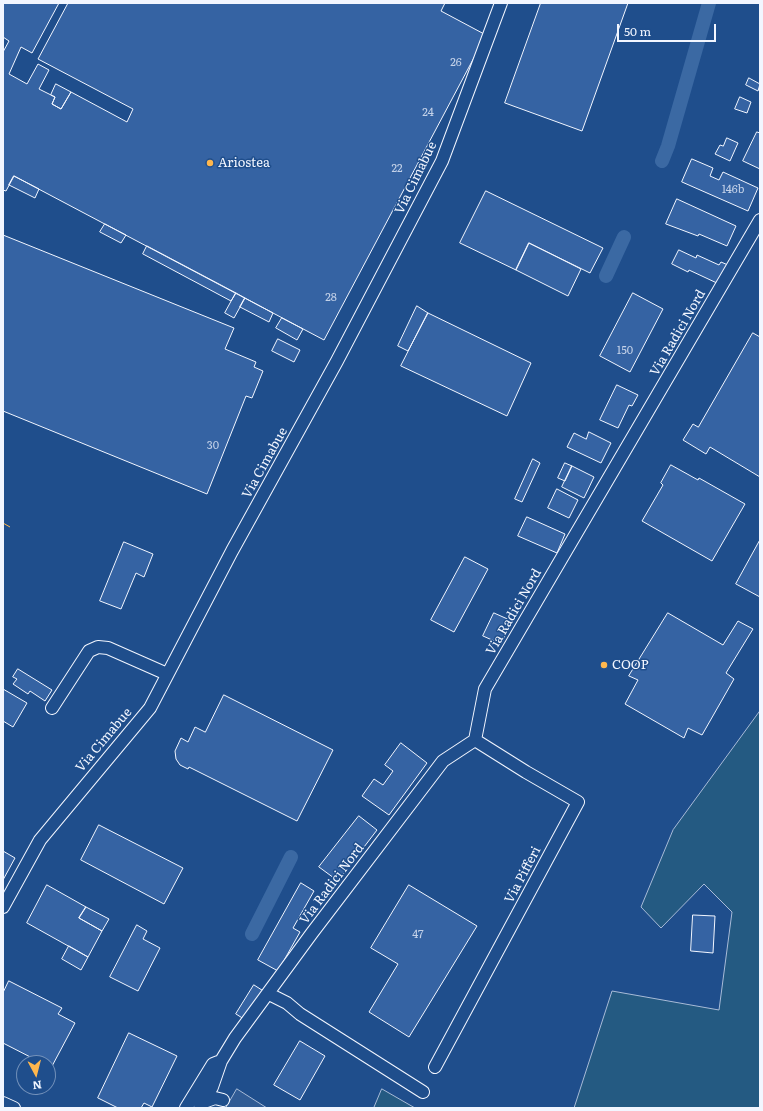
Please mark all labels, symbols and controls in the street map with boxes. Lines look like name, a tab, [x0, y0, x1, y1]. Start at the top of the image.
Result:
scale bar	[619, 16, 718, 42]
text: 50 m	[624, 22, 651, 40]
house number: 26	[450, 56, 462, 70]
house number: 24	[422, 106, 434, 120]
street label: Via Cimabue	[392, 139, 440, 217]
place label: Ariostea	[218, 155, 270, 171]
marker: Ariostea	[205, 158, 215, 168]
house number: 22	[391, 162, 403, 176]
house number: 146b	[722, 183, 744, 197]
street label: Via Radici Nord	[647, 287, 709, 379]
house number: 28	[325, 291, 337, 305]
house number: 150	[617, 344, 633, 358]
street label: Via Cimabue	[239, 425, 291, 501]
house number: 30	[207, 439, 219, 453]
street label: Via Radici Nord	[483, 566, 545, 658]
place label: COOP	[612, 657, 649, 673]
marker: COOP	[599, 660, 609, 670]
street label: Via Cimabue	[73, 705, 135, 775]
street label: Via Radici Nord	[297, 841, 367, 927]
street label: Via Pifferi	[502, 844, 544, 906]
house number: 47	[412, 928, 424, 942]
north arrow	[16, 1055, 56, 1095]
text: N	[32, 1077, 43, 1094]

